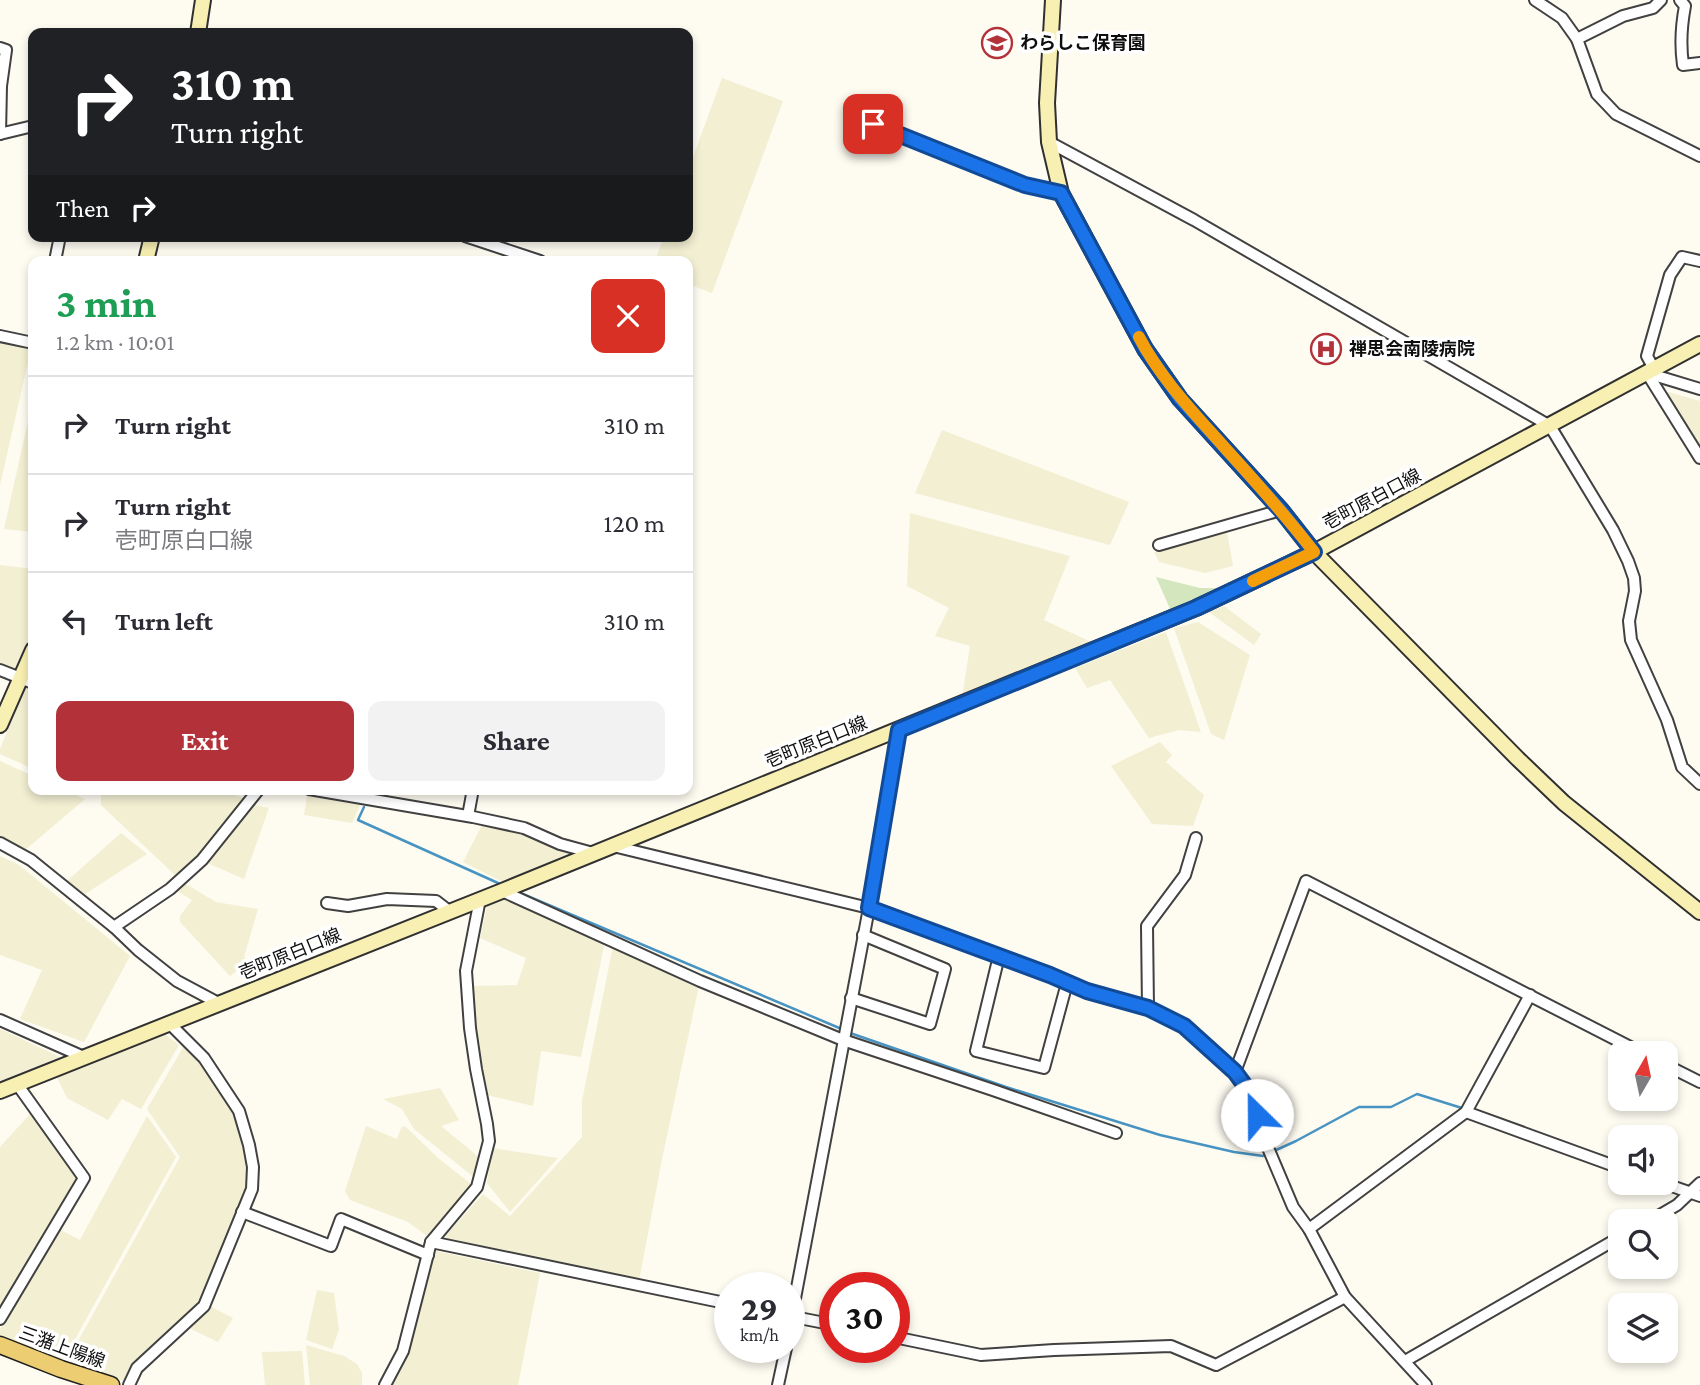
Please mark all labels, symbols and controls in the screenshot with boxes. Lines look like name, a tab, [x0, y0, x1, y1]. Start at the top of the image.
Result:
school or university icon: わらしこ保育園	[980, 26, 1014, 60]
place label: わらしこ保育園	[1020, 33, 1146, 53]
icon: right	[56, 56, 147, 147]
text: 310 m	[171, 56, 294, 111]
pin	[843, 94, 903, 154]
icon: arrive	[854, 105, 892, 143]
text: Turn right	[171, 114, 303, 150]
icon: right	[124, 189, 162, 227]
text: Then	[56, 194, 110, 223]
text: 3 min	[56, 279, 156, 326]
button: close	[591, 279, 665, 353]
text: 1.2 km · 10:01	[56, 329, 174, 355]
hospital icon: 禅思会南陵病院	[1309, 332, 1343, 366]
place label: 禅思会南陵病院	[1349, 339, 1475, 359]
icon: right	[56, 406, 94, 444]
text: Turn right	[115, 411, 231, 440]
text: 310 m	[604, 411, 665, 440]
street label: 壱町原白口線	[1320, 465, 1424, 533]
text: Turn right	[115, 492, 231, 521]
icon: right	[56, 504, 94, 542]
text: 120 m	[604, 509, 665, 538]
text: 壱町原白口線	[115, 527, 253, 553]
icon: left	[56, 602, 94, 640]
text: Turn left	[115, 607, 213, 636]
text: 310 m	[604, 607, 665, 636]
button: Exit	[56, 701, 354, 781]
button: Share	[368, 701, 665, 781]
street label: 壱町原白口線	[762, 712, 870, 772]
street label: 壱町原白口線	[236, 924, 344, 984]
north arrow	[1608, 1041, 1678, 1111]
map controls	[1608, 1041, 1678, 1363]
position arrow	[1220, 1078, 1294, 1152]
button: sound	[1608, 1125, 1678, 1195]
button: search	[1608, 1209, 1678, 1279]
speed limit sign: 30	[819, 1272, 910, 1363]
text: 29	[741, 1289, 778, 1328]
button: layers	[1608, 1293, 1678, 1363]
street label: 三潴上陽線	[16, 1322, 108, 1372]
text: km/h	[740, 1325, 779, 1345]

